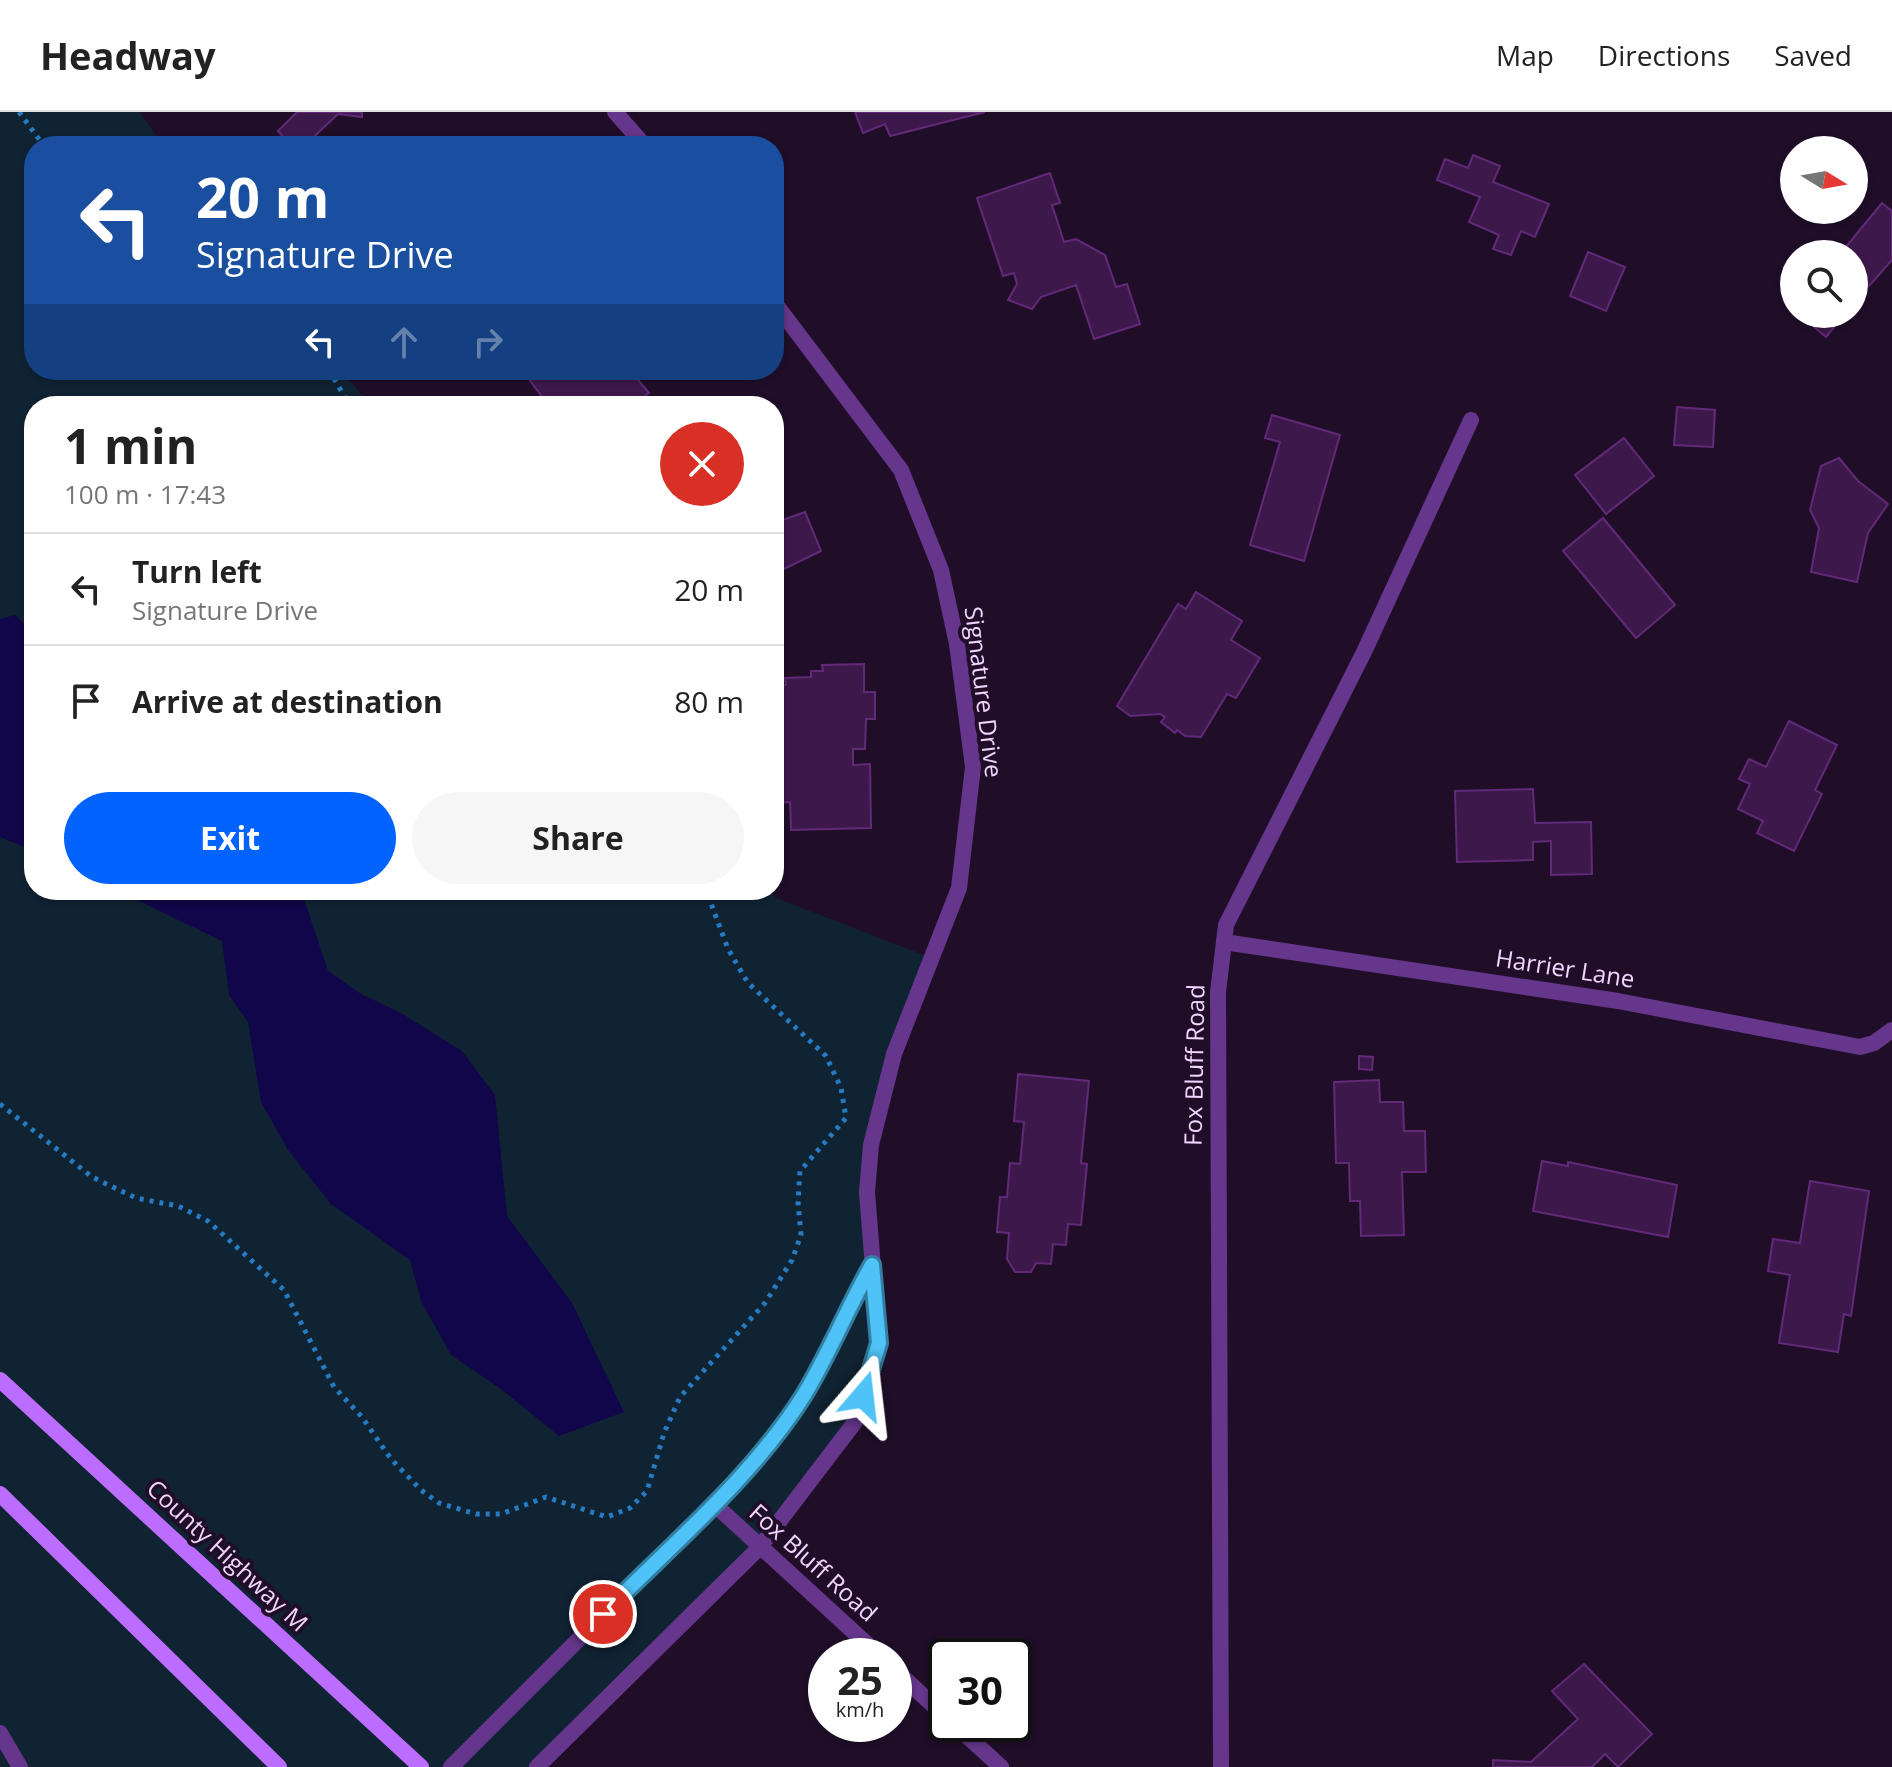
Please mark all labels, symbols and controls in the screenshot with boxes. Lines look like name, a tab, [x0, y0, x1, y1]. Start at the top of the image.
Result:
text: Headway	[40, 29, 216, 81]
text: Map	[1496, 36, 1554, 74]
text: Directions	[1598, 36, 1730, 74]
text: Saved	[1774, 36, 1852, 74]
north arrow	[1780, 136, 1868, 224]
map controls	[1780, 136, 1868, 328]
text: 20 m	[196, 158, 330, 234]
icon: left	[64, 168, 168, 272]
text: Signature Drive	[196, 230, 454, 279]
button: search	[1780, 240, 1868, 328]
icon: left	[298, 320, 342, 364]
icon: ahead	[382, 320, 426, 364]
icon: right	[466, 320, 510, 364]
text: 1 min	[64, 413, 197, 478]
button: close	[660, 422, 744, 506]
text: 100 m · 17:43	[64, 476, 226, 512]
text: Turn left	[132, 551, 262, 592]
icon: left	[64, 567, 108, 611]
text: 20 m	[674, 569, 744, 610]
text: Signature Drive	[132, 592, 318, 628]
street label: Signature Drive	[958, 605, 1011, 779]
icon: arrive	[64, 679, 108, 723]
text: Arrive at destination	[132, 681, 443, 722]
text: 80 m	[674, 681, 744, 722]
button: Exit	[64, 792, 396, 884]
button: Share	[412, 792, 744, 884]
street label: Harrier Lane	[1493, 940, 1637, 995]
street label: Fox Bluff Road	[1176, 984, 1211, 1146]
position arrow	[821, 1354, 905, 1438]
street label: County Highway M	[140, 1472, 316, 1638]
street label: Fox Bluff Road	[743, 1496, 885, 1628]
pin	[569, 1580, 637, 1648]
icon: arrive	[581, 1592, 625, 1636]
speed limit sign: 30	[928, 1638, 1032, 1742]
text: 25	[837, 1652, 883, 1707]
text: km/h	[836, 1696, 884, 1723]

